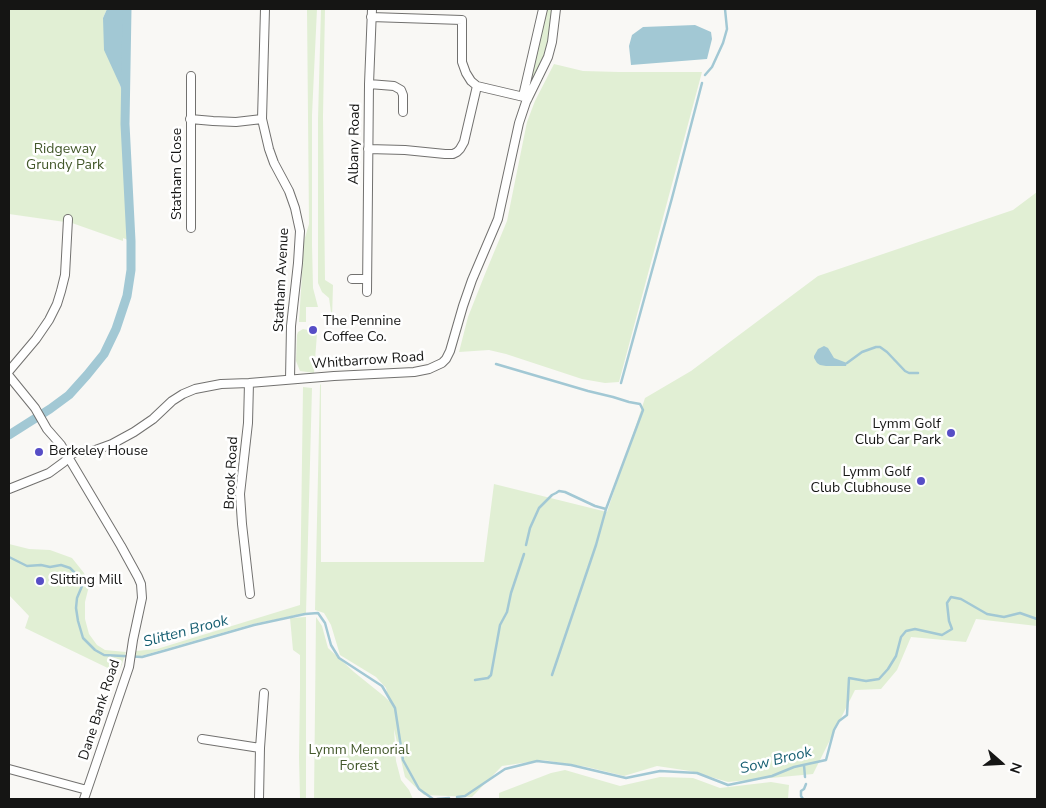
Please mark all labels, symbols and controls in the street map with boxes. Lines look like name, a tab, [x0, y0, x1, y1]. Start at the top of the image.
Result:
street label: Albany Road	[346, 103, 364, 185]
street label: Statham Close	[170, 128, 186, 220]
park label: Ridgeway Grundy Park	[26, 142, 104, 174]
street label: Statham Avenue	[271, 227, 293, 333]
place label: The Pennine Coffee Co.	[323, 314, 401, 347]
marker: The Pennine Coffee Co.	[307, 324, 319, 336]
street label: Whitbarrow Road	[311, 349, 425, 373]
place label: Lymm Golf Club Car Park	[855, 417, 941, 450]
marker: Lymm Golf Club Car Park	[945, 427, 957, 439]
street label: Brook Road	[222, 436, 242, 510]
place label: Berkeley House	[49, 444, 148, 460]
marker: Berkeley House	[33, 446, 45, 458]
place label: Lymm Golf Club Clubhouse	[810, 465, 911, 498]
marker: Lymm Golf Club Clubhouse	[915, 475, 927, 487]
place label: Slitting Mill	[50, 573, 122, 589]
marker: Slitting Mill	[34, 575, 46, 587]
water label: Slitten Brook	[141, 612, 231, 652]
street label: Dane Bank Road	[76, 658, 124, 762]
north arrow	[976, 738, 1026, 788]
park label: Lymm Memorial Forest	[309, 743, 409, 776]
water label: Sow Brook	[738, 743, 814, 779]
text: N	[1005, 760, 1026, 776]

